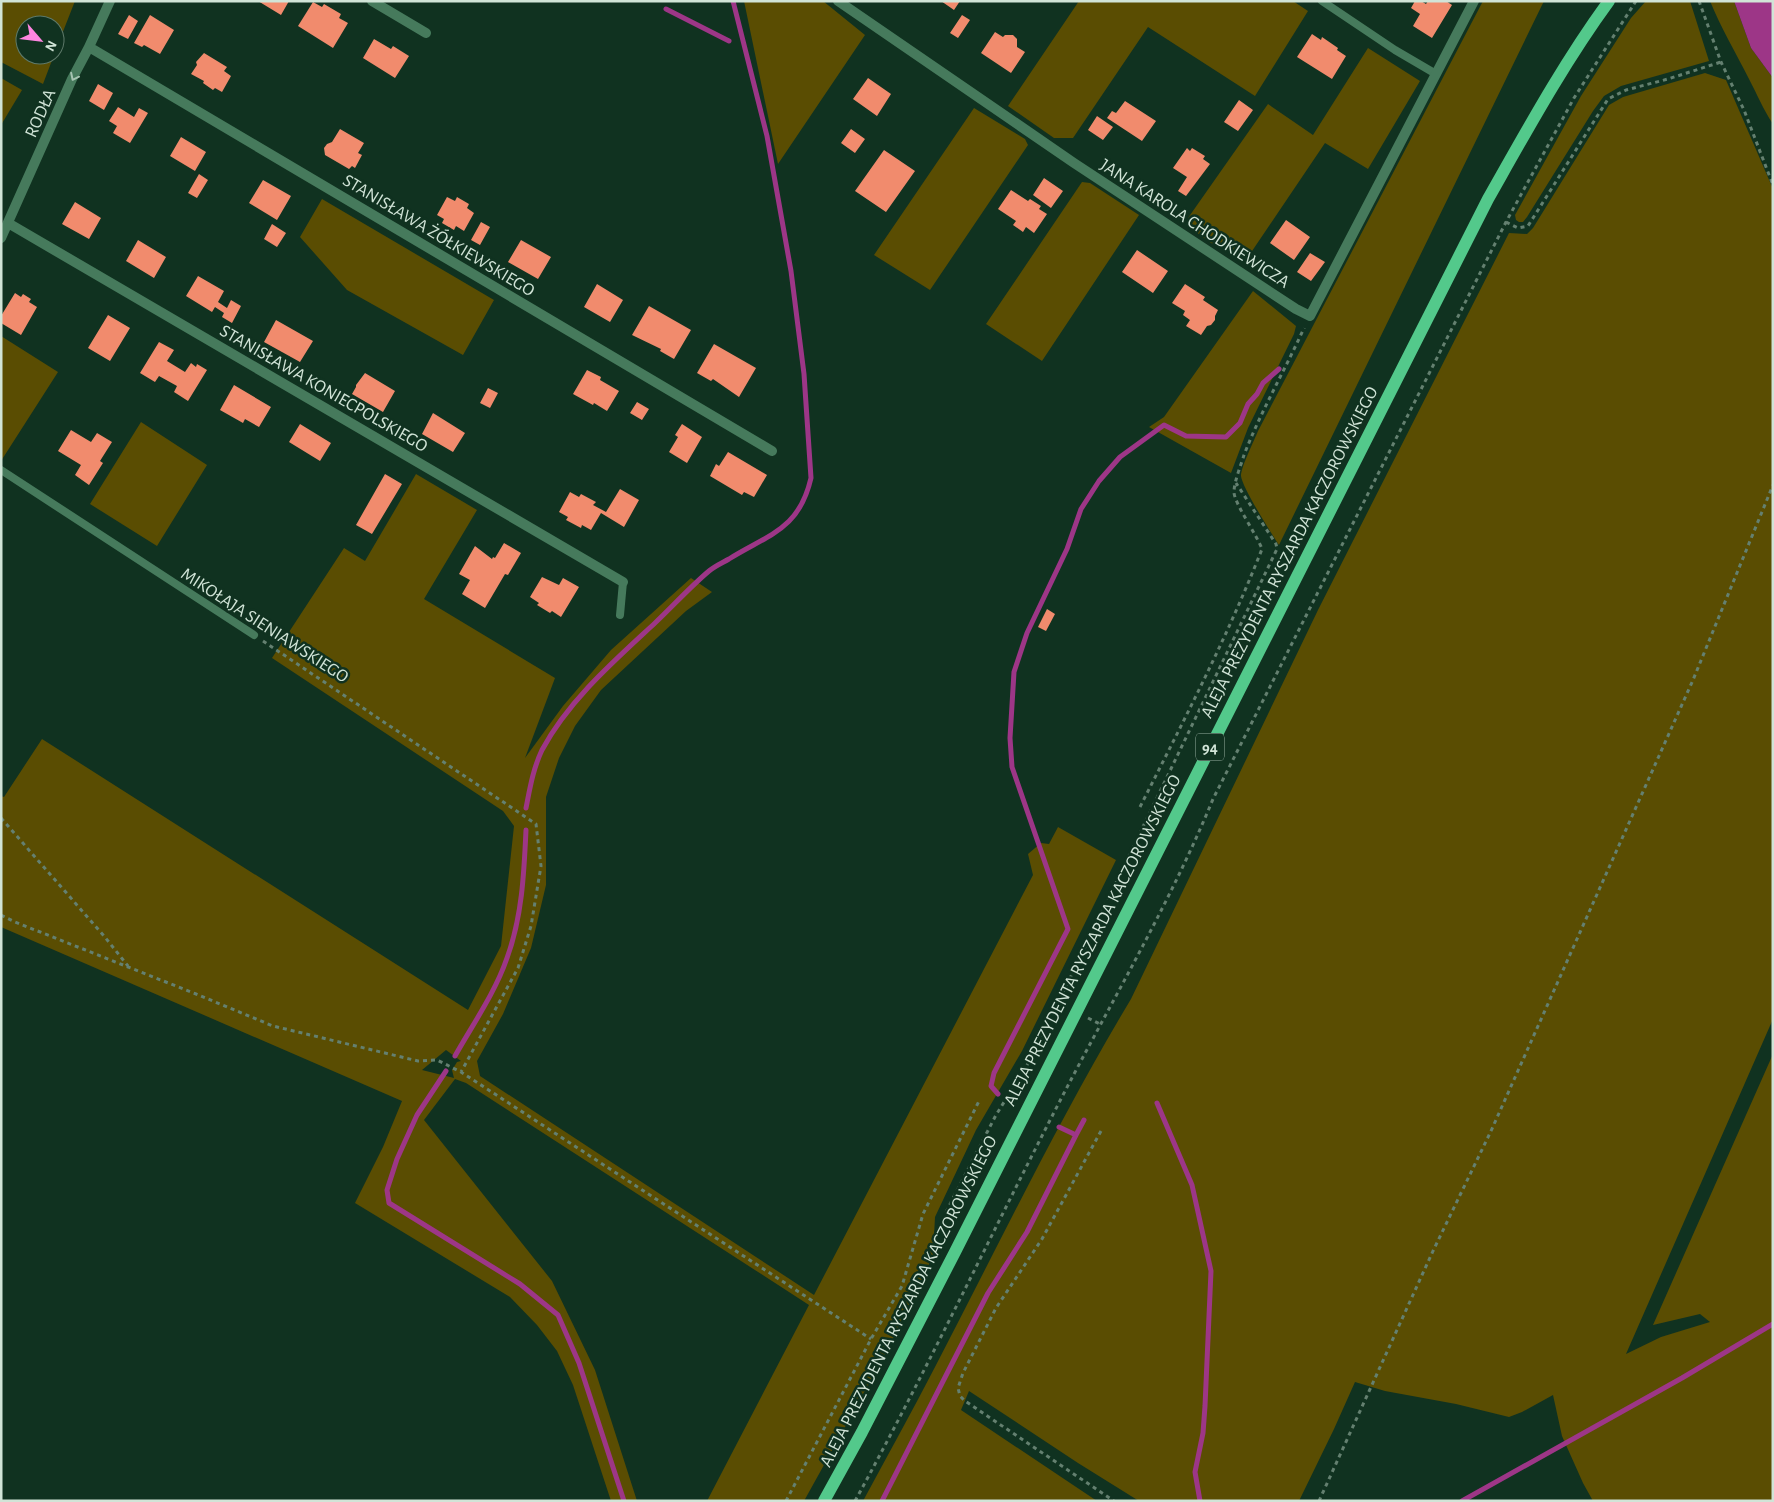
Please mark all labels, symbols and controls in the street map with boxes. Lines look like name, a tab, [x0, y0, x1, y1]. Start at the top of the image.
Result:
north arrow	[15, 15, 65, 65]
text: N	[42, 38, 59, 53]
one-way arrow	[70, 72, 80, 81]
street label: RODŁA	[22, 86, 60, 140]
street label: JANA KAROLA CHODKIEWICZA	[1097, 156, 1293, 292]
street label: STANISŁAWA ŻÓŁKIEWSKIEGO	[339, 169, 539, 300]
street label: STANISŁAWA KONIECPOLSKIEGO	[217, 322, 430, 456]
street label: ALEJA PREZYDENTA RYSZARDA KACZOROWSKIEGO	[1198, 384, 1382, 721]
street label: MIKOŁAJA SIENIAWSKIEGO	[177, 565, 351, 687]
road number: 94	[1196, 734, 1224, 760]
street label: ALEJA PREZYDENTA RYSZARDA KACZOROWSKIEGO	[1001, 772, 1185, 1109]
street label: ALEJA PREZYDENTA RYSZARDA KACZOROWSKIEGO	[817, 1133, 1001, 1470]

